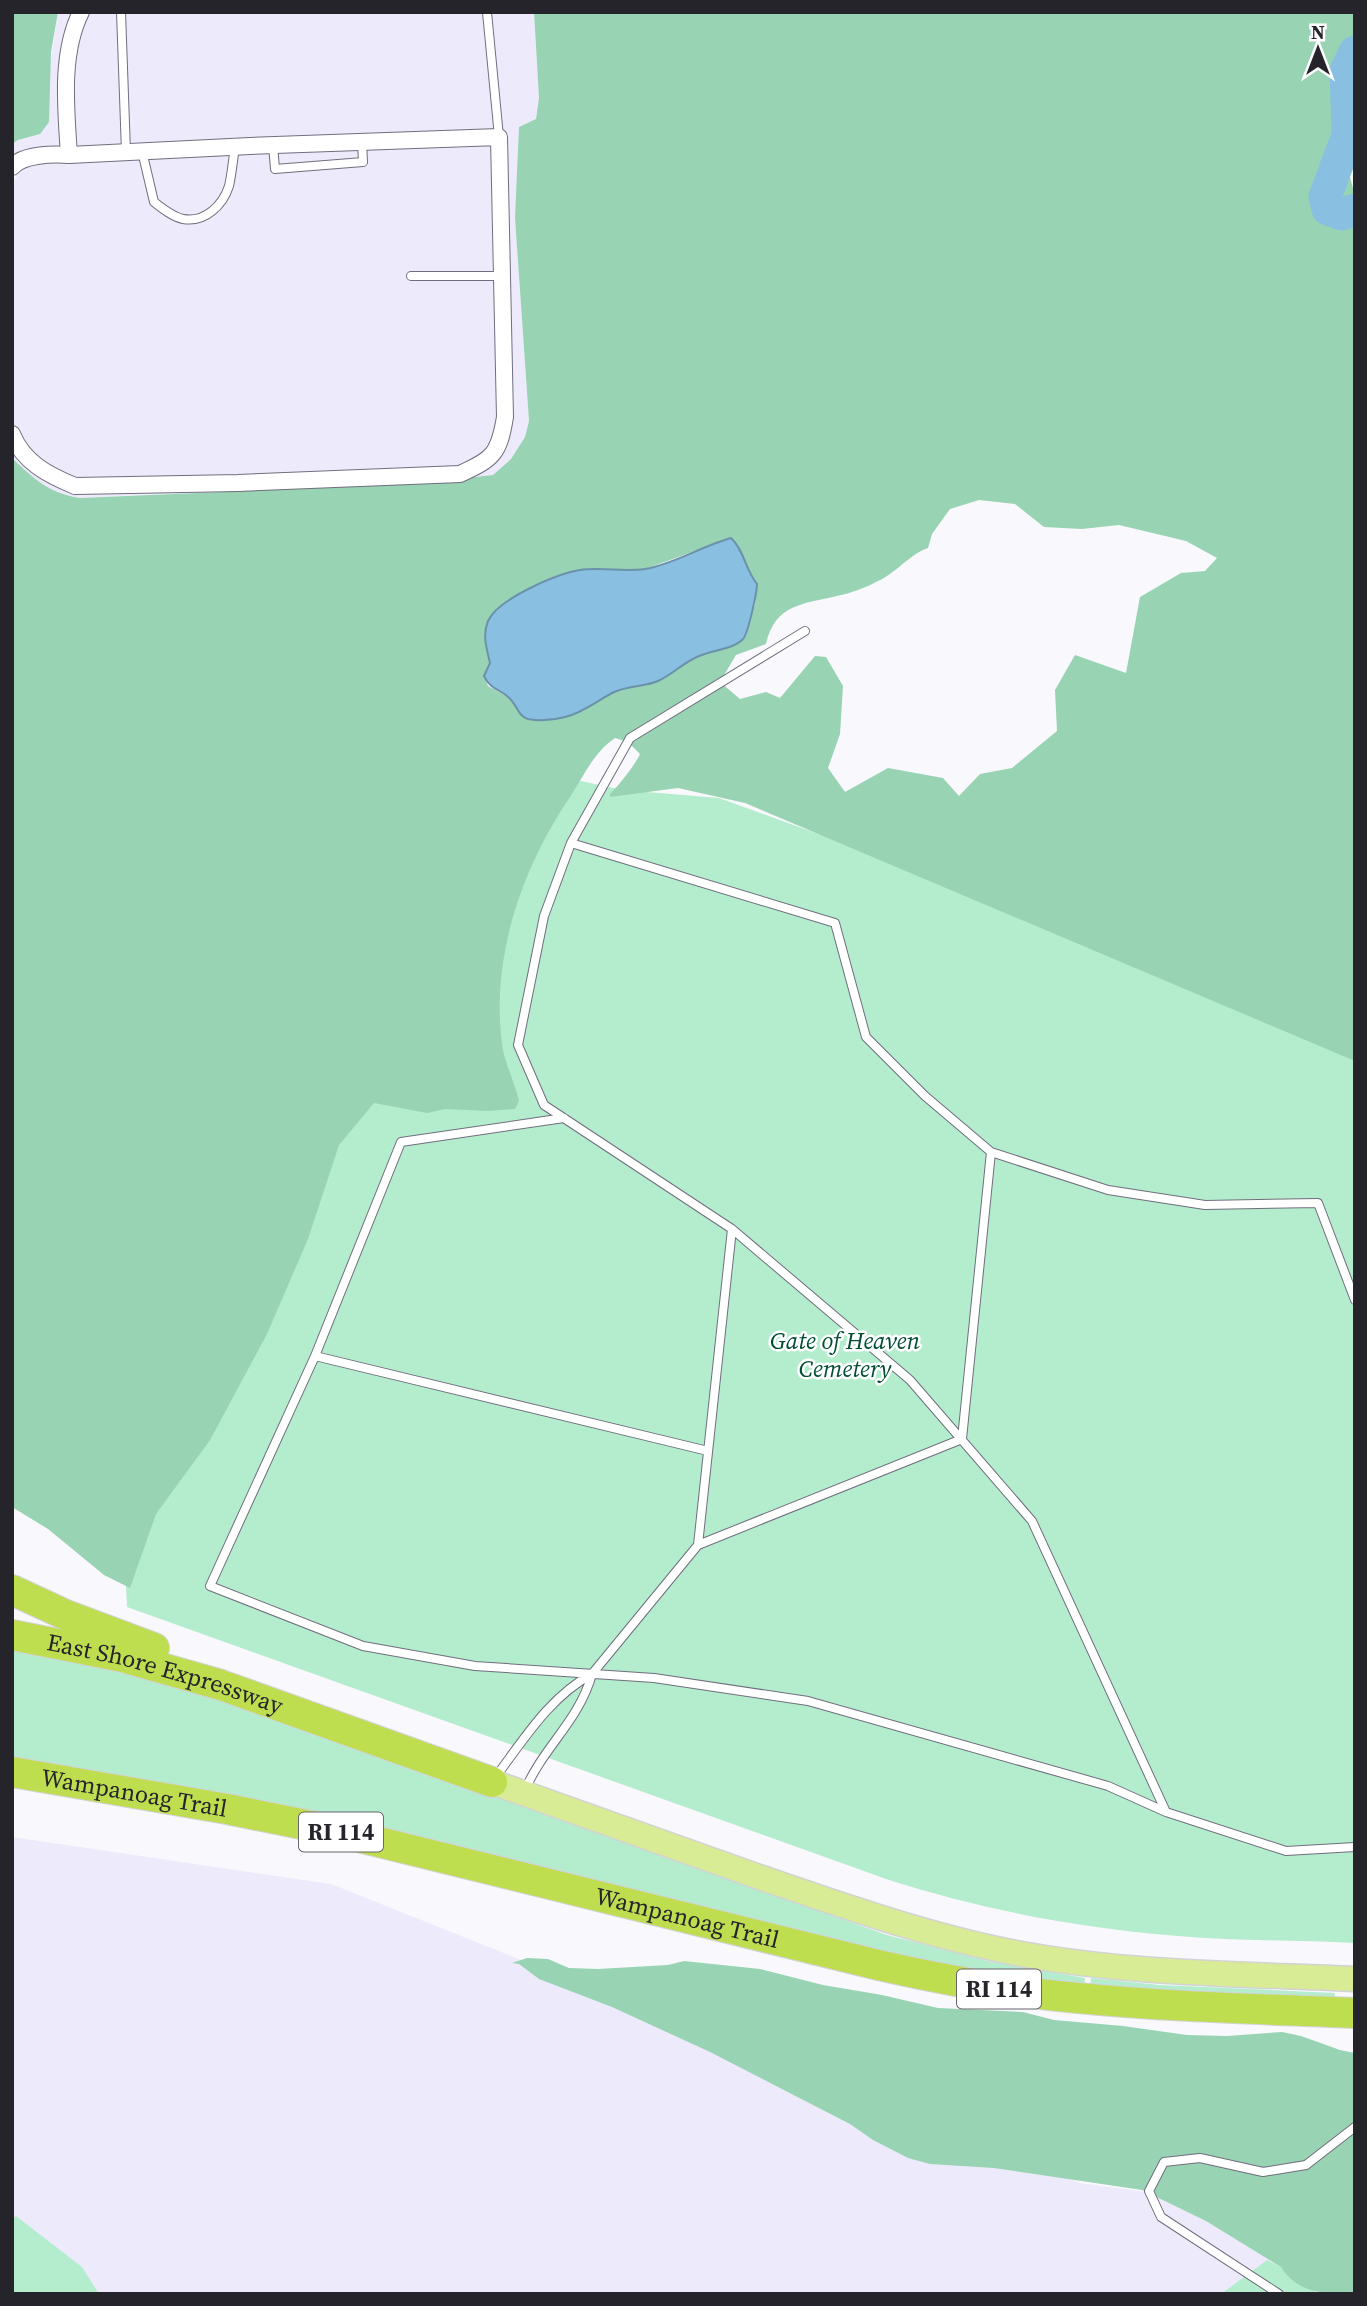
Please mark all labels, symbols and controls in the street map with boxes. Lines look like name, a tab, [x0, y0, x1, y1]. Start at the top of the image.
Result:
north arrow	[1283, 14, 1353, 84]
text: N	[1311, 19, 1325, 45]
park label: Gate of Heaven Cemetery	[770, 1324, 920, 1385]
street label: East Shore Expressway	[44, 1625, 288, 1722]
street label: Wampanoag Trail	[39, 1760, 230, 1825]
road number: RI 114	[299, 1812, 383, 1852]
street label: Wampanoag Trail	[592, 1879, 783, 1956]
road number: RI 114	[957, 1970, 1041, 2008]

